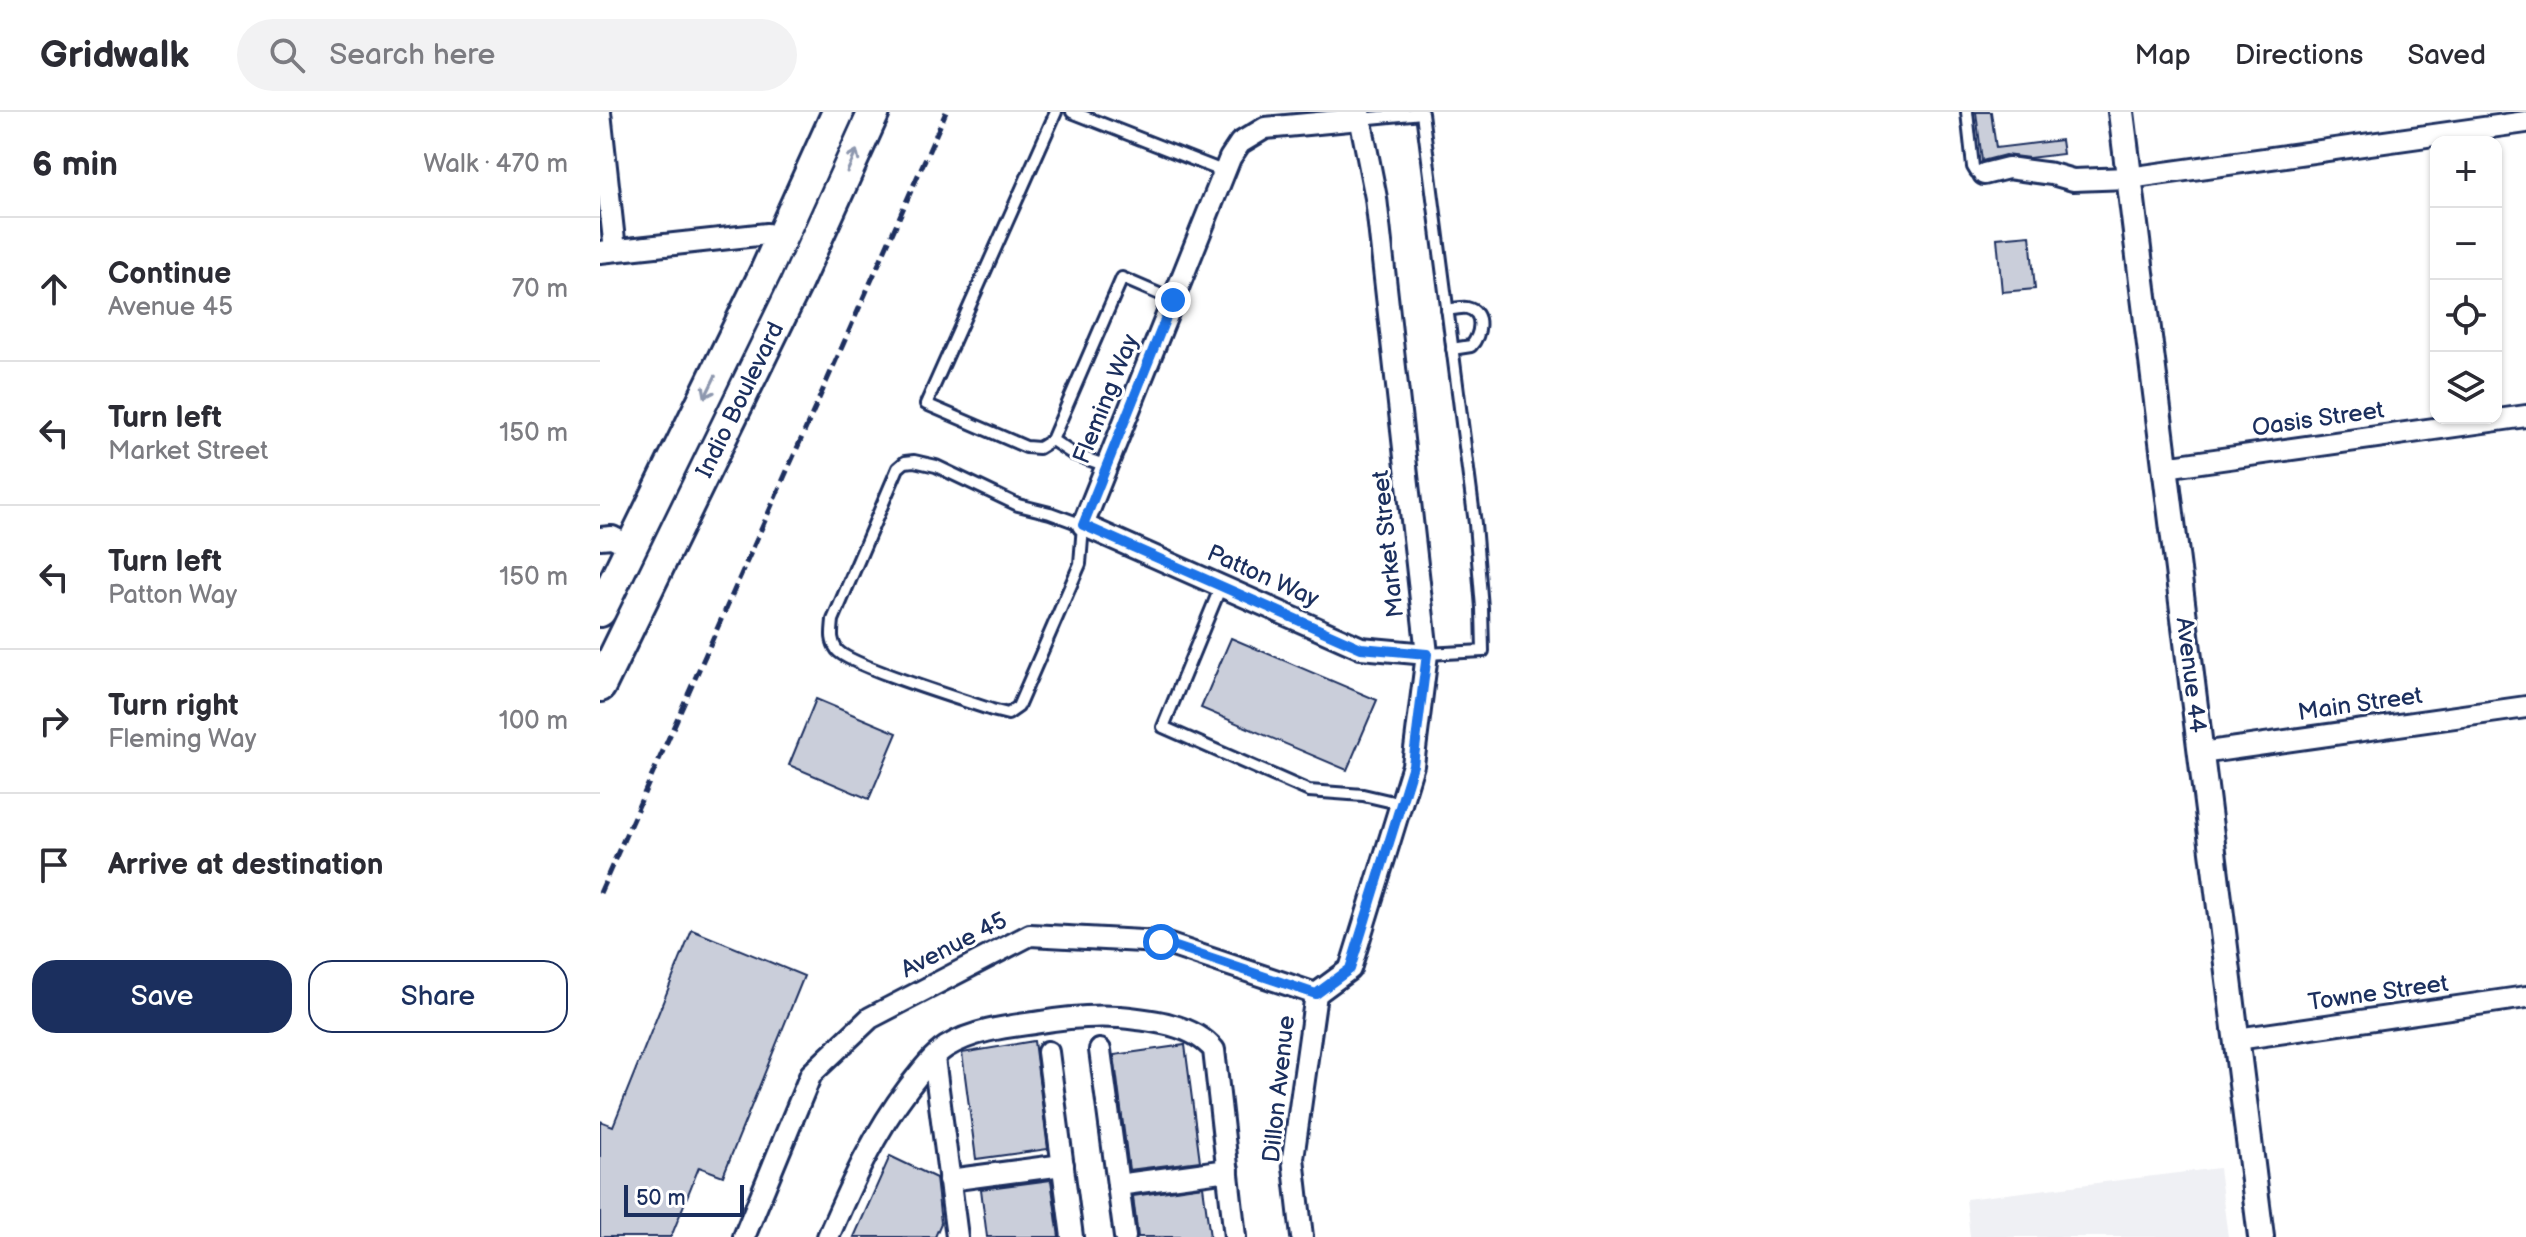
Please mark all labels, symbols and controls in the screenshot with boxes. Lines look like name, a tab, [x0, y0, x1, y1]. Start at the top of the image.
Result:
search box	[237, 19, 797, 91]
text: Gridwalk	[40, 33, 189, 78]
icon: search	[265, 33, 309, 77]
text: Search here	[329, 37, 495, 73]
text: Map	[2134, 39, 2191, 72]
text: Directions	[2235, 39, 2363, 72]
text: Saved	[2407, 39, 2486, 72]
map controls	[2430, 136, 2502, 424]
button: +	[2430, 136, 2502, 208]
text: 6 min	[32, 144, 118, 185]
text: Walk · 470 m	[423, 149, 568, 180]
one-way arrow	[845, 149, 860, 173]
button: −	[2430, 208, 2502, 280]
text: Continue	[108, 256, 231, 292]
icon: ahead	[32, 267, 76, 311]
text: 70 m	[511, 274, 568, 305]
button: locate	[2430, 280, 2502, 352]
route end	[1155, 282, 1191, 318]
text: Avenue 45	[108, 292, 233, 323]
street label: Indio Boulevard	[690, 317, 790, 483]
street label: Fleming Way	[1067, 330, 1145, 468]
button: layers	[2430, 352, 2502, 424]
one-way arrow	[702, 375, 717, 399]
street label: Oasis Street	[2250, 395, 2386, 443]
text: Turn left	[108, 400, 222, 436]
icon: left	[32, 411, 76, 455]
text: 150 m	[499, 418, 568, 449]
text: Market Street	[108, 436, 268, 467]
street label: Market Street	[1366, 468, 1410, 619]
street label: Patton Way	[1203, 538, 1324, 614]
text: Turn left	[108, 544, 222, 580]
icon: left	[32, 555, 76, 599]
text: 150 m	[499, 562, 568, 593]
text: Patton Way	[108, 580, 237, 611]
street label: Avenue 44	[2170, 616, 2213, 735]
street label: Main Street	[2296, 681, 2425, 727]
text: Turn right	[108, 688, 239, 724]
icon: right	[32, 699, 76, 743]
text: 100 m	[499, 706, 568, 737]
text: Fleming Way	[108, 724, 256, 755]
icon: arrive	[32, 843, 76, 887]
text: Arrive at destination	[108, 847, 384, 883]
street label: Avenue 45	[896, 906, 1012, 984]
route start	[1143, 924, 1179, 960]
button: Save	[32, 960, 292, 1033]
button: Share	[308, 960, 568, 1033]
street label: Towne Street	[2306, 969, 2451, 1017]
street label: Dillon Avenue	[1257, 1014, 1301, 1164]
scale bar	[624, 1181, 744, 1217]
text: 50 m	[636, 1185, 686, 1212]

